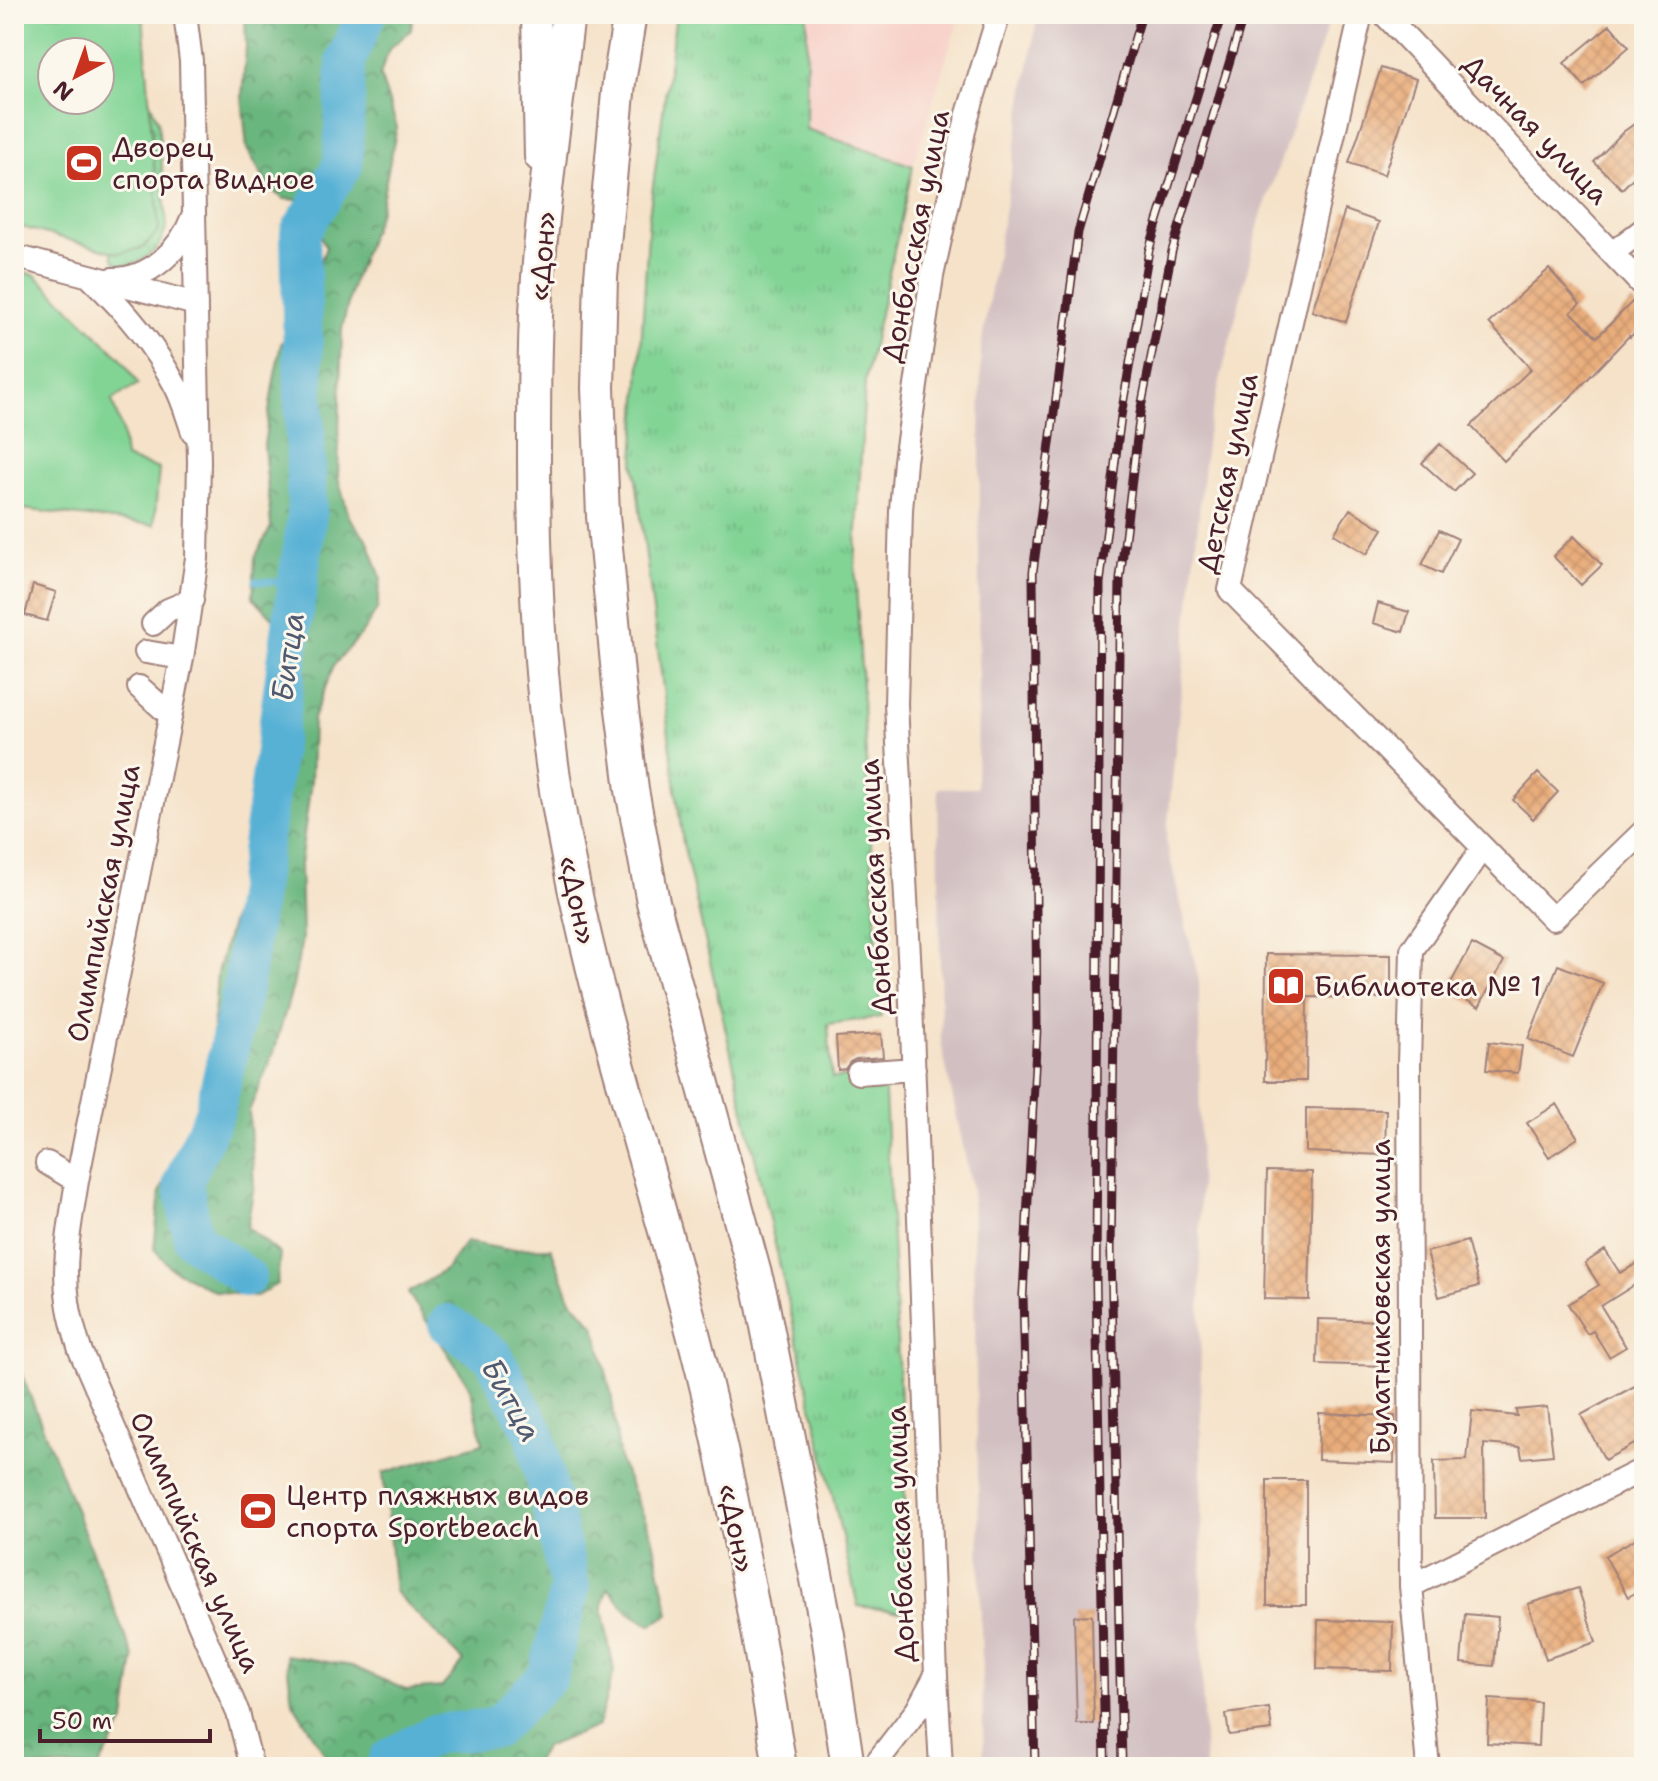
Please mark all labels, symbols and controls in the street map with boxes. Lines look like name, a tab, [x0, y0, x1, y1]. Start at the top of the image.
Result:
north arrow	[36, 36, 116, 116]
street label: Дачная улица	[1454, 45, 1618, 213]
text: N	[47, 74, 79, 107]
street label: Донбасская улица	[872, 106, 958, 366]
place label: Дворец спорта Видное	[112, 128, 315, 198]
sports icon: Дворец спорта Видное	[63, 142, 105, 184]
street label: «Дон»	[519, 210, 565, 302]
street label: Детская улица	[1187, 369, 1267, 577]
water label: Битца	[261, 610, 314, 704]
street label: Донбасская улица	[849, 758, 901, 1016]
street label: Олимпийская улица	[57, 761, 149, 1045]
street label: «Дон»	[550, 852, 606, 948]
library icon: Библиотека № 1	[1265, 965, 1307, 1007]
place label: Библиотека № 1	[1314, 967, 1542, 1005]
street label: Булатниковская улица	[1361, 1139, 1399, 1455]
water label: Битца	[472, 1351, 551, 1449]
street label: Олимпийская улица	[121, 1405, 271, 1679]
street label: Донбасская улица	[877, 1405, 923, 1663]
place label: Центр пляжных видов спорта Sportbeach	[286, 1476, 589, 1546]
street label: «Дон»	[710, 1481, 764, 1575]
sports icon: Центр пляжных видов спорта Sportbeach	[237, 1490, 279, 1532]
scale bar	[40, 1693, 210, 1743]
text: 50 m	[52, 1705, 112, 1737]

